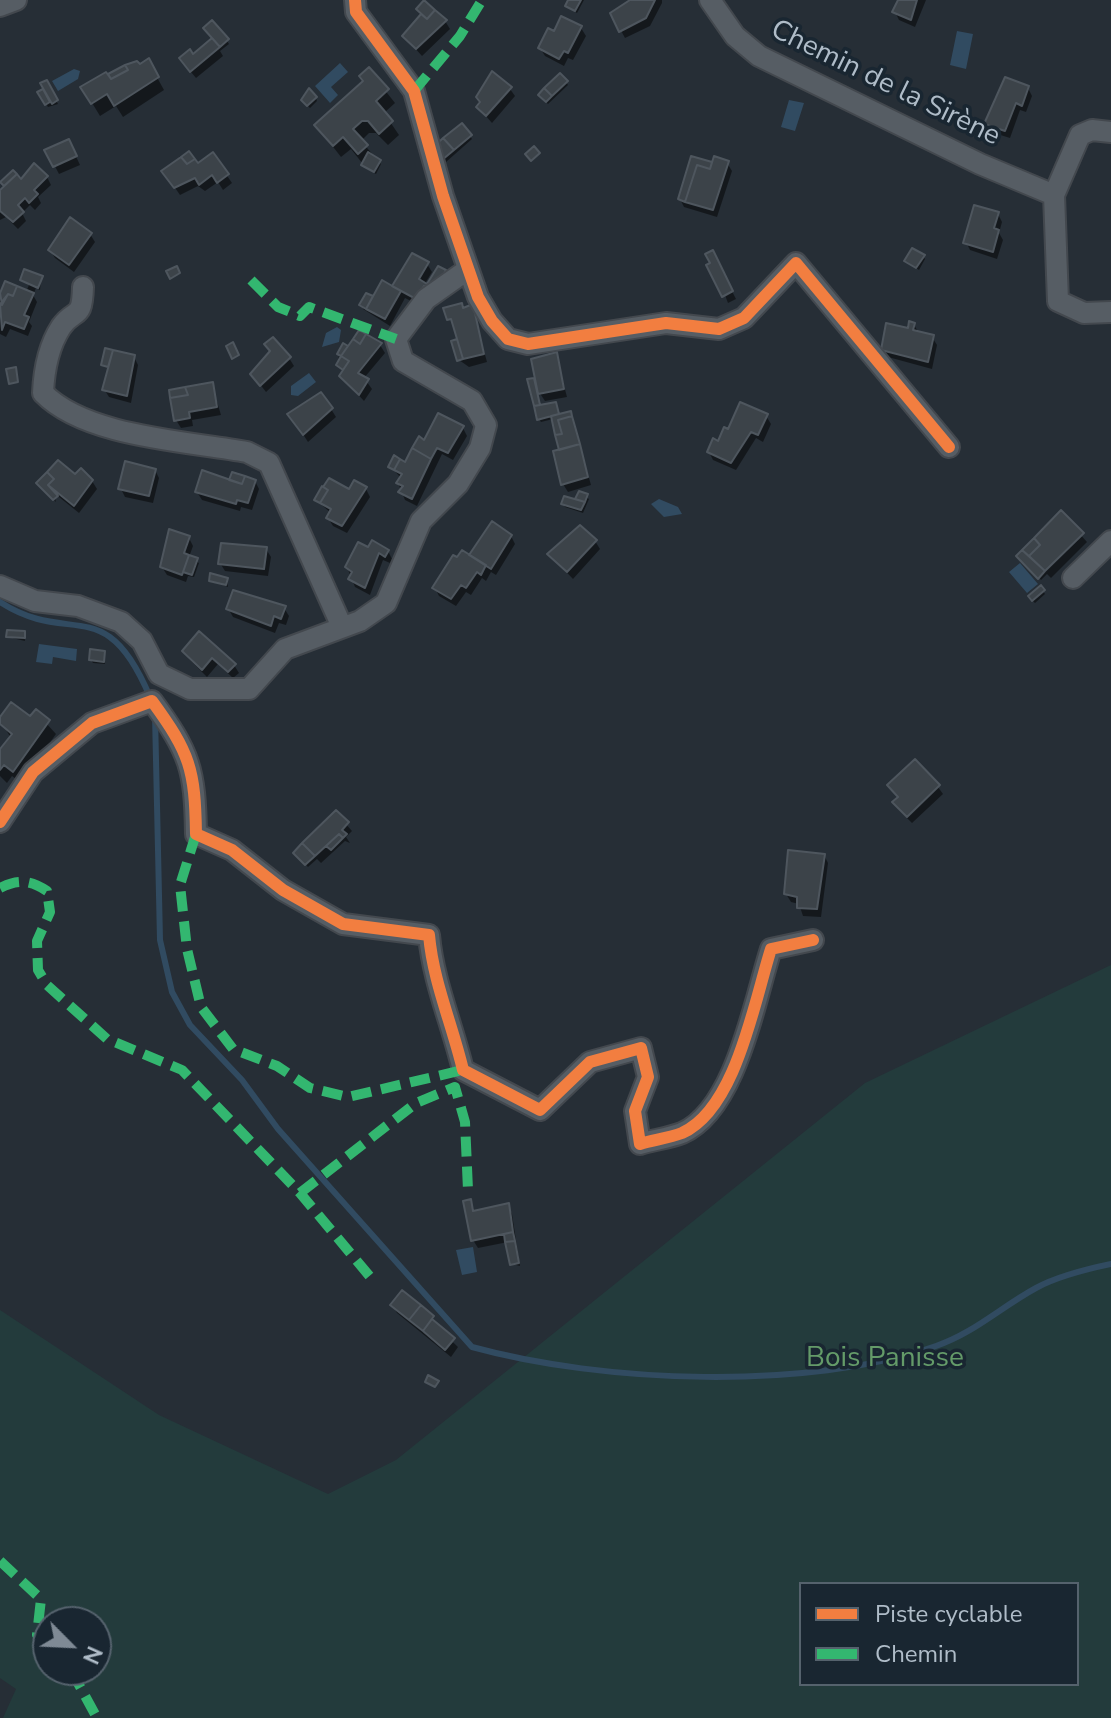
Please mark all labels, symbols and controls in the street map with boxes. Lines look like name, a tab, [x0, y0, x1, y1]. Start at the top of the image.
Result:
street label: Chemin de la Sirène	[765, 14, 1005, 154]
park label: Bois Panisse	[806, 1342, 964, 1376]
legend	[799, 1582, 1079, 1686]
text: Piste cyclable	[875, 1598, 1022, 1630]
north arrow	[32, 1606, 112, 1686]
text: Chemin	[875, 1638, 957, 1670]
text: N	[75, 1641, 109, 1669]

